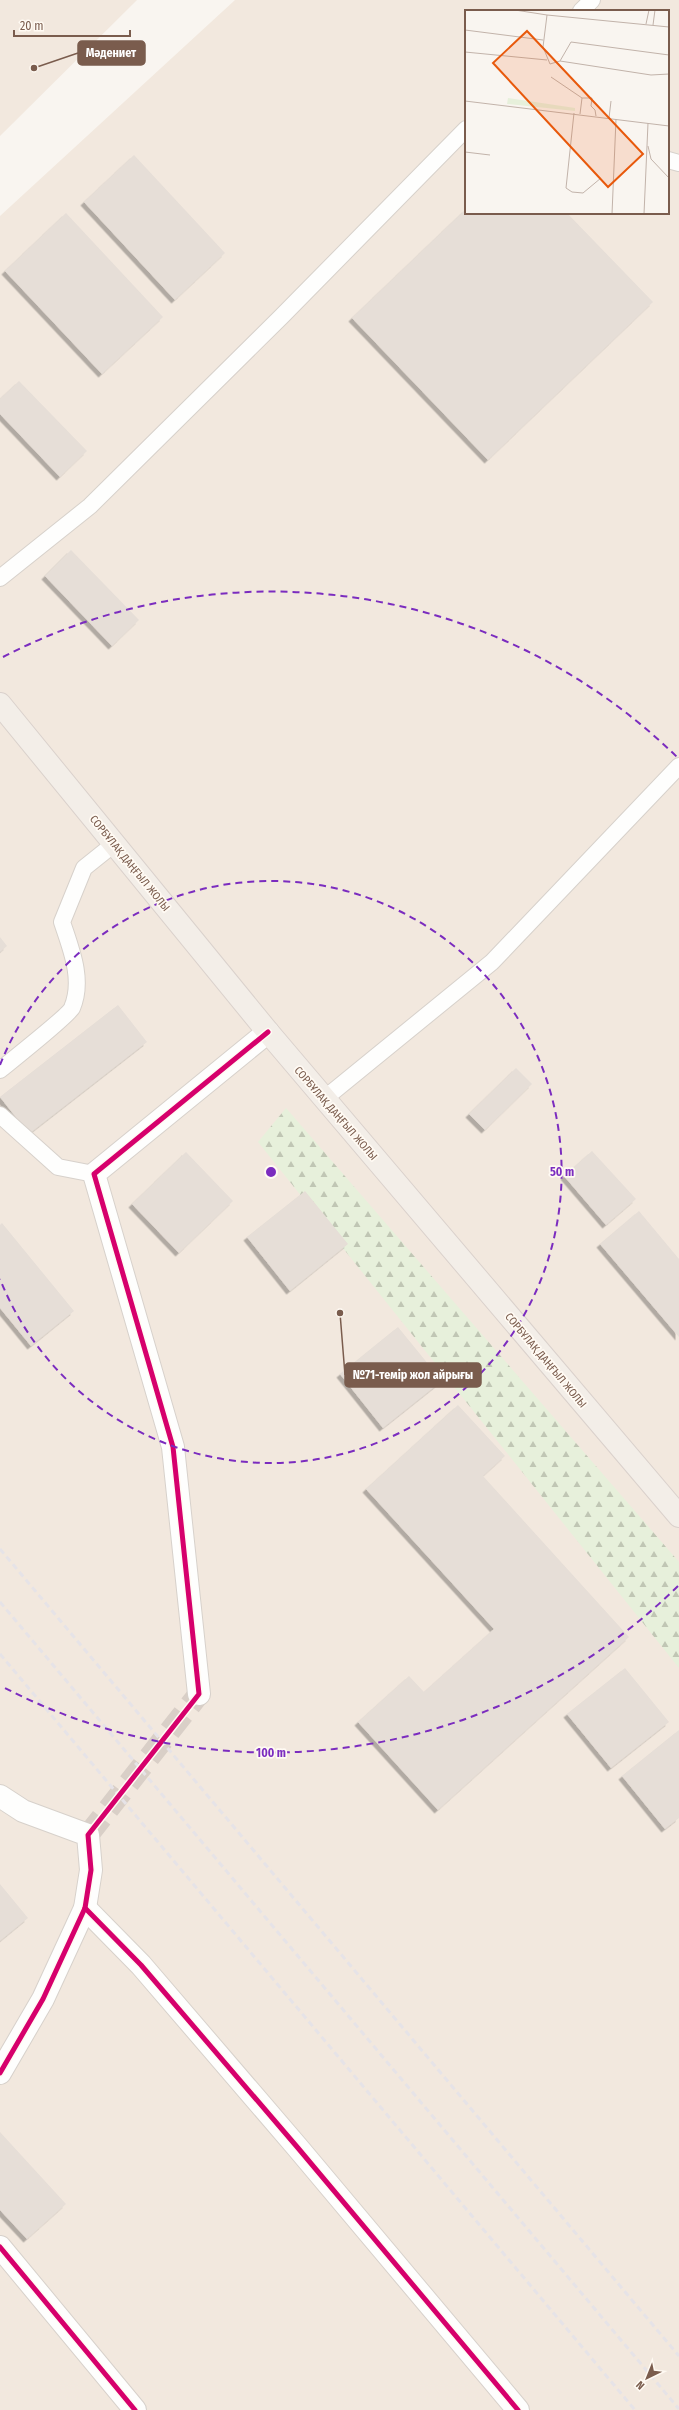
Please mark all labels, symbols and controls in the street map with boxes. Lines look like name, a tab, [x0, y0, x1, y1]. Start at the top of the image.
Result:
inset map	[465, 10, 669, 214]
scale bar	[14, 12, 130, 38]
text: 20 m	[20, 19, 44, 33]
callout: Мәдениет	[78, 41, 145, 65]
text: Мәдениет	[86, 46, 137, 60]
street label: СОРБҰЛАҚ ДАҢҒЫЛ ЖОЛЫ	[87, 813, 172, 914]
street label: СОРБҰЛАҚ ДАҢҒЫЛ ЖОЛЫ	[291, 1064, 380, 1163]
centre of rings	[264, 1165, 278, 1179]
text: 50 m	[550, 1165, 574, 1179]
street label: СОРБҰЛАҚ ДАҢҒЫЛ ЖОЛЫ	[502, 1310, 589, 1410]
callout: №71-темір жол айрығы	[345, 1363, 481, 1387]
text: №71-темір жол айрығы	[353, 1368, 473, 1382]
text: 100 m	[256, 1746, 286, 1760]
north arrow	[627, 2358, 667, 2398]
text: N	[634, 2378, 647, 2392]

